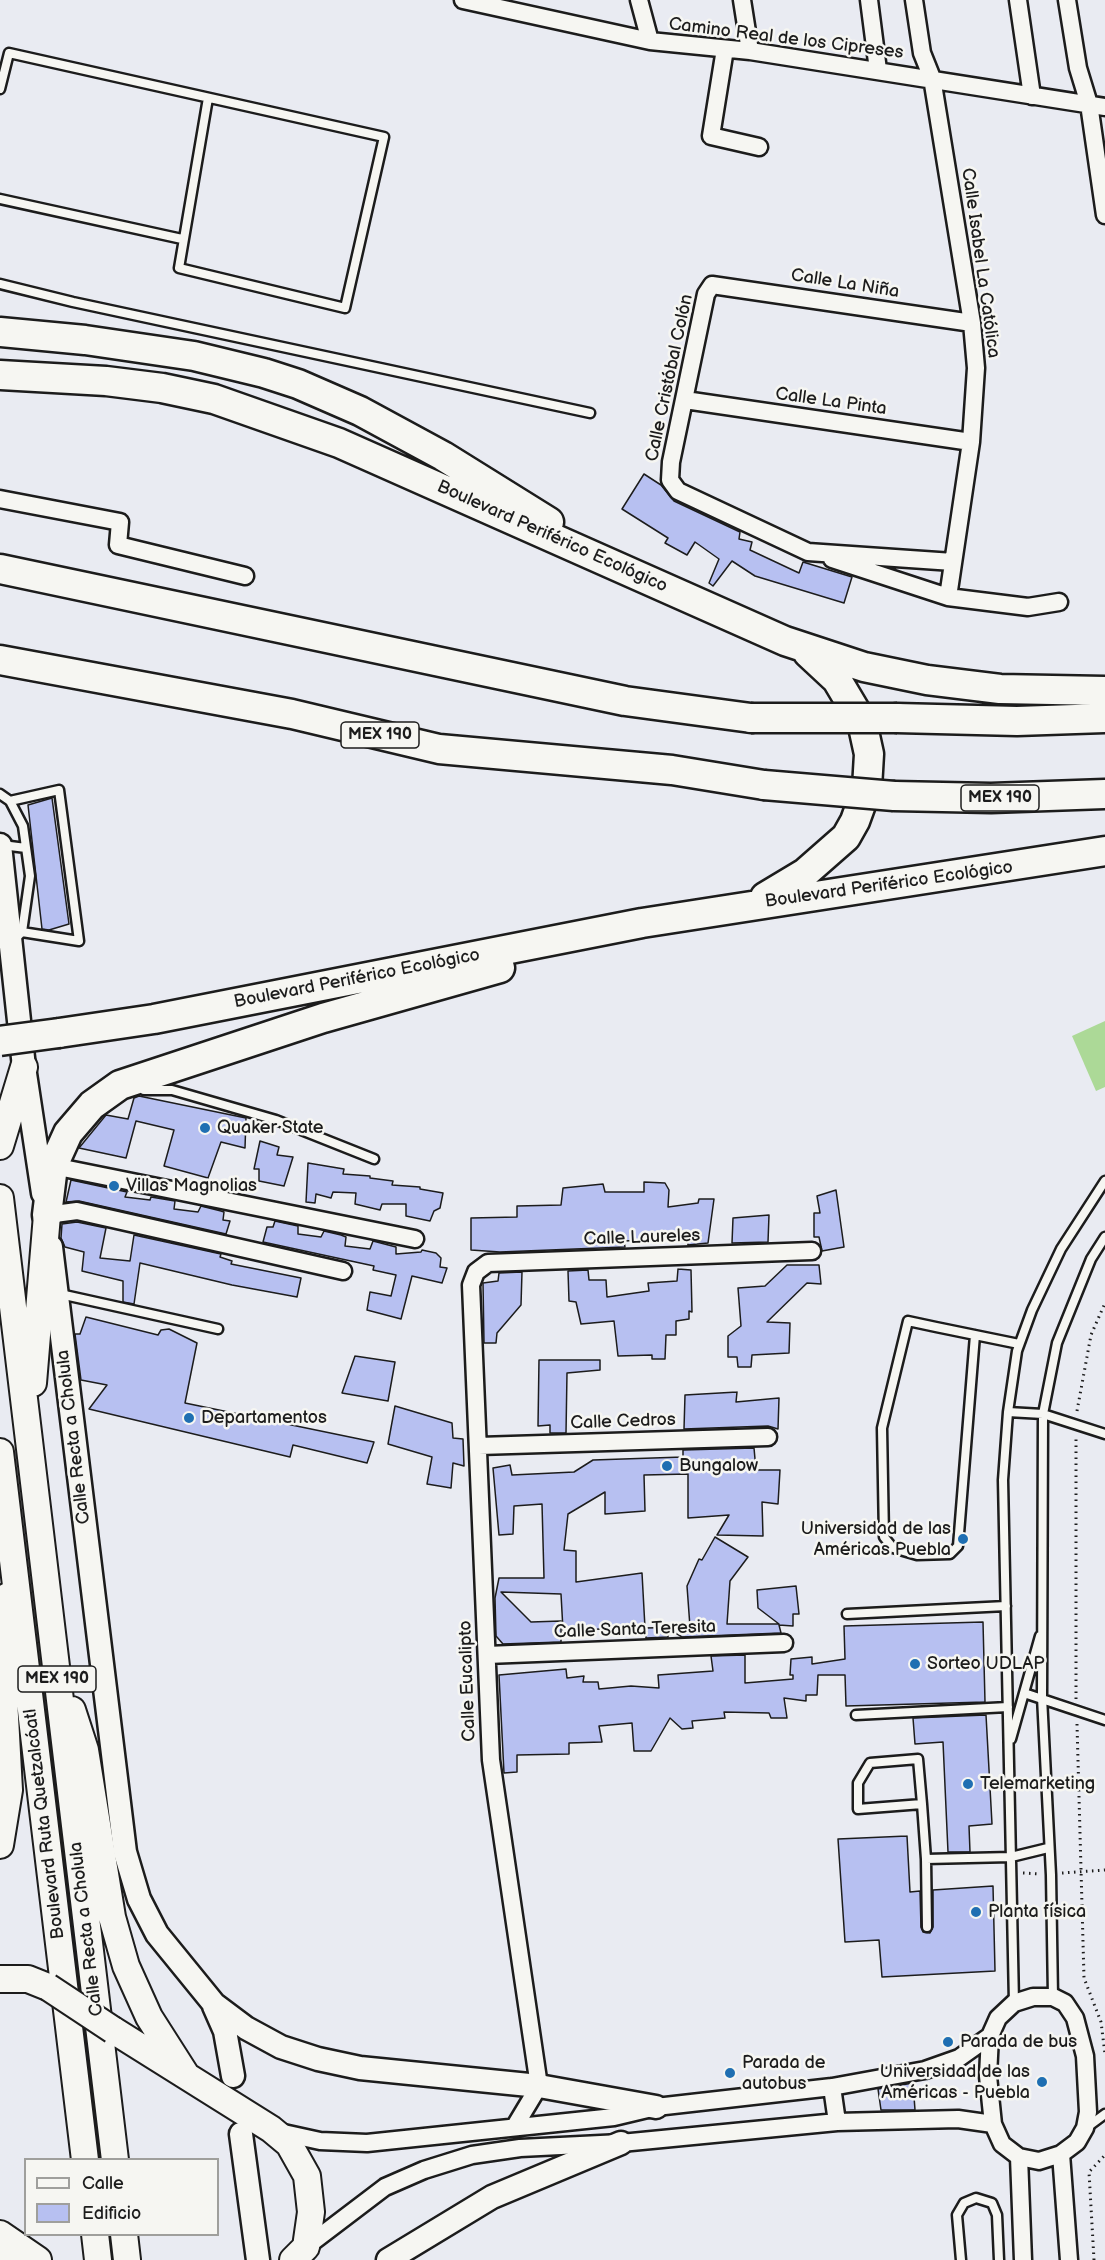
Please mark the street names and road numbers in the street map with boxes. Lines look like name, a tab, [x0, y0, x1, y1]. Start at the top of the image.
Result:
street label: Camino Real de los Cipreses	[667, 14, 905, 64]
street label: Calle Isabel La Católica	[956, 166, 1004, 360]
street label: Calle La Niña	[789, 265, 901, 303]
street label: Calle Cristóbal Colón	[642, 292, 698, 464]
street label: Calle La Pinta	[774, 384, 888, 420]
street label: Boulevard Periférico Ecológico	[433, 476, 671, 598]
road number: MEX 190	[341, 722, 419, 748]
road number: MEX 190	[961, 785, 1039, 811]
street label: Boulevard Periférico Ecológico	[764, 857, 1014, 913]
street label: Boulevard Periférico Ecológico	[232, 945, 482, 1013]
street label: Calle Laureles	[583, 1225, 701, 1251]
street label: Calle Recta a Cholula	[53, 1349, 95, 1525]
street label: Calle Cedros	[570, 1409, 676, 1435]
street label: Calle Santa Teresita	[553, 1616, 717, 1644]
street label: Calle Eucalipto	[455, 1620, 481, 1742]
road number: MEX 190	[18, 1666, 96, 1692]
street label: Boulevard Ruta Quetzalcóatl	[20, 1708, 70, 1940]
street label: Calle Recta a Cholula	[66, 1841, 108, 2017]

